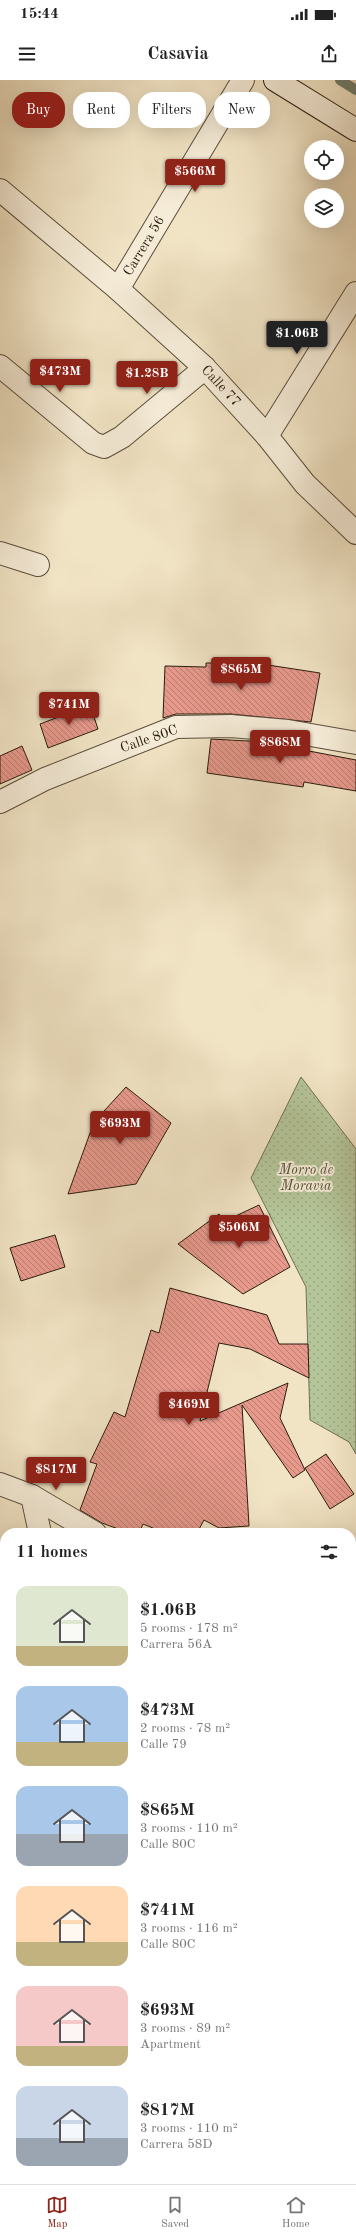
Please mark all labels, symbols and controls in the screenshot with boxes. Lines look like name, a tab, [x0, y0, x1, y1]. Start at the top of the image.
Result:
text: 15:44	[20, 7, 59, 22]
icon: menu	[16, 43, 38, 65]
icon: share	[318, 43, 340, 65]
text: Casavia	[147, 45, 209, 63]
chip: Buy	[12, 92, 65, 128]
chip: Rent	[73, 92, 130, 128]
chip: Filters	[138, 92, 206, 128]
chip: New	[214, 92, 270, 128]
map controls	[304, 140, 344, 228]
button: locate	[304, 140, 344, 180]
pin: $566M	[167, 159, 223, 193]
text: $566M	[174, 165, 216, 178]
button: layers	[304, 188, 344, 228]
street label: Carrera 56	[121, 214, 167, 278]
pin: $1.06B	[264, 321, 330, 355]
text: $1.06B	[275, 327, 319, 340]
pin: $473M	[32, 359, 88, 393]
pin: $1.28B	[114, 361, 180, 395]
street label: Calle 77	[199, 363, 243, 409]
text: $473M	[39, 365, 81, 378]
text: $1.28B	[125, 367, 169, 380]
pin: $865M	[213, 657, 269, 691]
text: $865M	[220, 663, 262, 676]
pin: $741M	[41, 692, 97, 726]
text: $741M	[48, 698, 90, 711]
street label: Calle 80C	[118, 723, 180, 755]
pin: $868M	[252, 730, 308, 764]
text: $868M	[259, 736, 301, 749]
pin: $693M	[92, 1111, 148, 1145]
text: $693M	[99, 1117, 141, 1130]
park label: Morro de Moravia	[278, 1163, 334, 1193]
pin: $506M	[211, 1215, 267, 1249]
text: $506M	[218, 1221, 260, 1234]
pin: $469M	[161, 1392, 217, 1426]
text: $469M	[168, 1398, 210, 1411]
pin: $817M	[28, 1457, 84, 1491]
text: $817M	[35, 1463, 77, 1476]
icon: filters	[318, 1541, 340, 1563]
text: 11 homes	[16, 1544, 88, 1561]
icon: home	[48, 1602, 96, 1650]
text: $1.06B	[140, 1602, 196, 1619]
text: 5 rooms · 178 m²	[140, 1622, 238, 1635]
text: Carrera 56A	[140, 1638, 212, 1651]
icon: home	[48, 1702, 96, 1750]
text: $473M	[140, 1702, 195, 1719]
text: 2 rooms · 78 m²	[140, 1722, 230, 1735]
text: Calle 79	[140, 1738, 187, 1751]
icon: home	[48, 1802, 96, 1850]
text: $865M	[140, 1802, 195, 1819]
text: 3 rooms · 110 m²	[140, 1822, 238, 1835]
text: Calle 80C	[140, 1838, 196, 1851]
icon: home	[48, 1902, 96, 1950]
text: $741M	[140, 1902, 195, 1919]
text: 3 rooms · 116 m²	[140, 1922, 238, 1935]
text: Calle 80C	[140, 1938, 196, 1951]
icon: home	[48, 2002, 96, 2050]
text: $693M	[140, 2002, 195, 2019]
text: 3 rooms · 89 m²	[140, 2022, 230, 2035]
text: Apartment	[140, 2038, 201, 2051]
icon: home	[48, 2102, 96, 2150]
text: $817M	[140, 2102, 195, 2119]
text: 3 rooms · 110 m²	[140, 2122, 238, 2135]
text: Carrera 58D	[140, 2138, 212, 2151]
tab: Map	[46, 2194, 68, 2232]
tab: Saved	[161, 2194, 189, 2232]
tab: Home	[282, 2194, 310, 2232]

